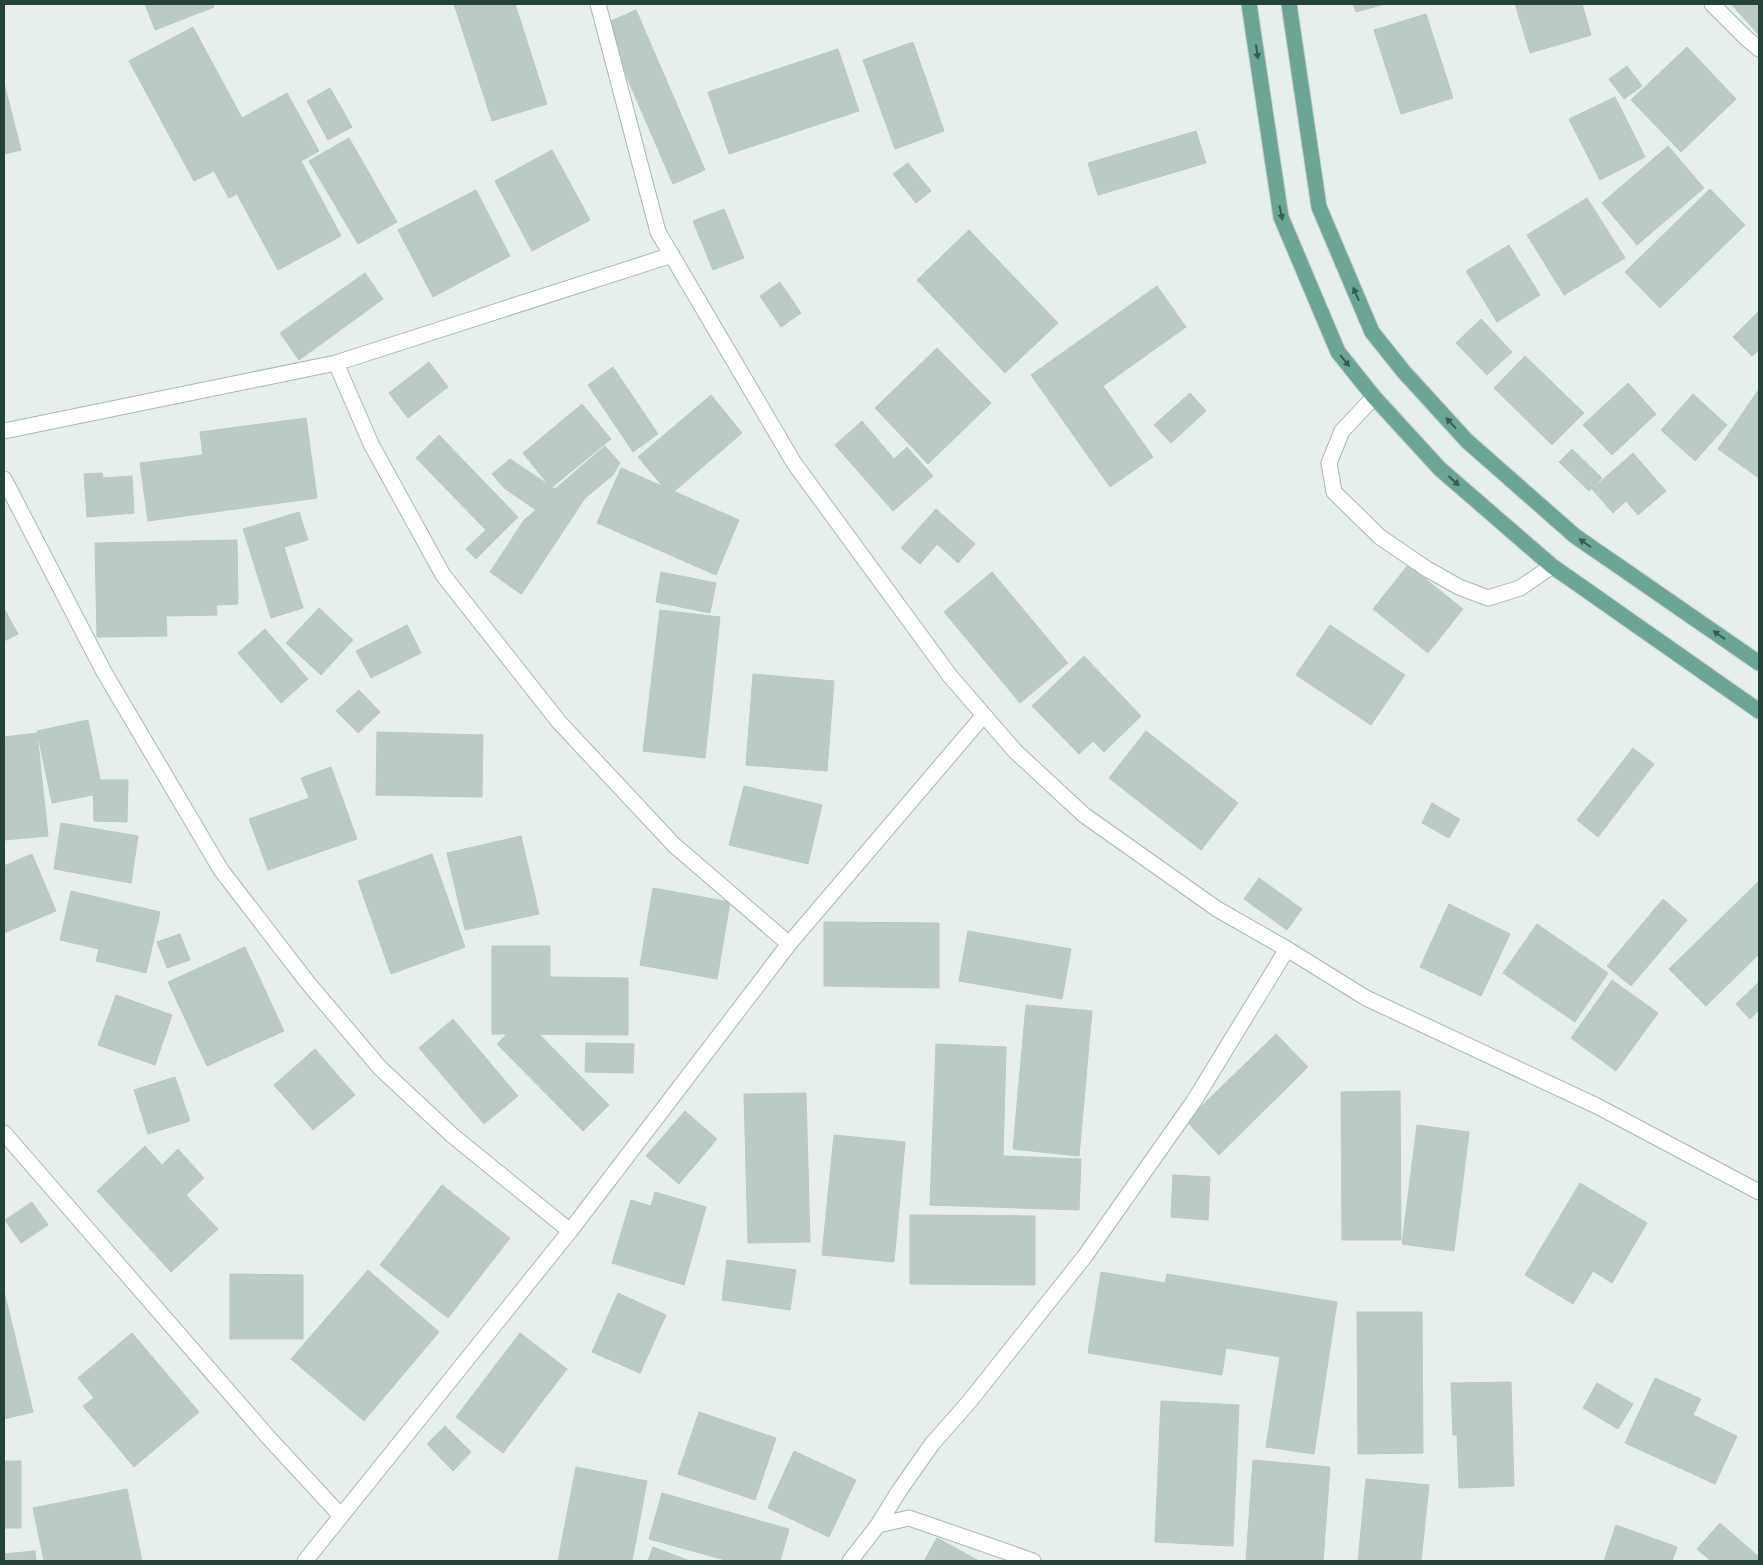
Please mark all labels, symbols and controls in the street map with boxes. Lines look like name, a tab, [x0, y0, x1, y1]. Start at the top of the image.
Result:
one-way arrow	[1253, 44, 1261, 60]
one-way arrow	[1277, 205, 1285, 220]
one-way arrow	[1351, 287, 1359, 301]
one-way arrow	[1340, 354, 1351, 367]
one-way arrow	[1445, 418, 1457, 430]
one-way arrow	[1448, 476, 1461, 487]
one-way arrow	[1579, 538, 1592, 548]
one-way arrow	[1712, 630, 1726, 640]

